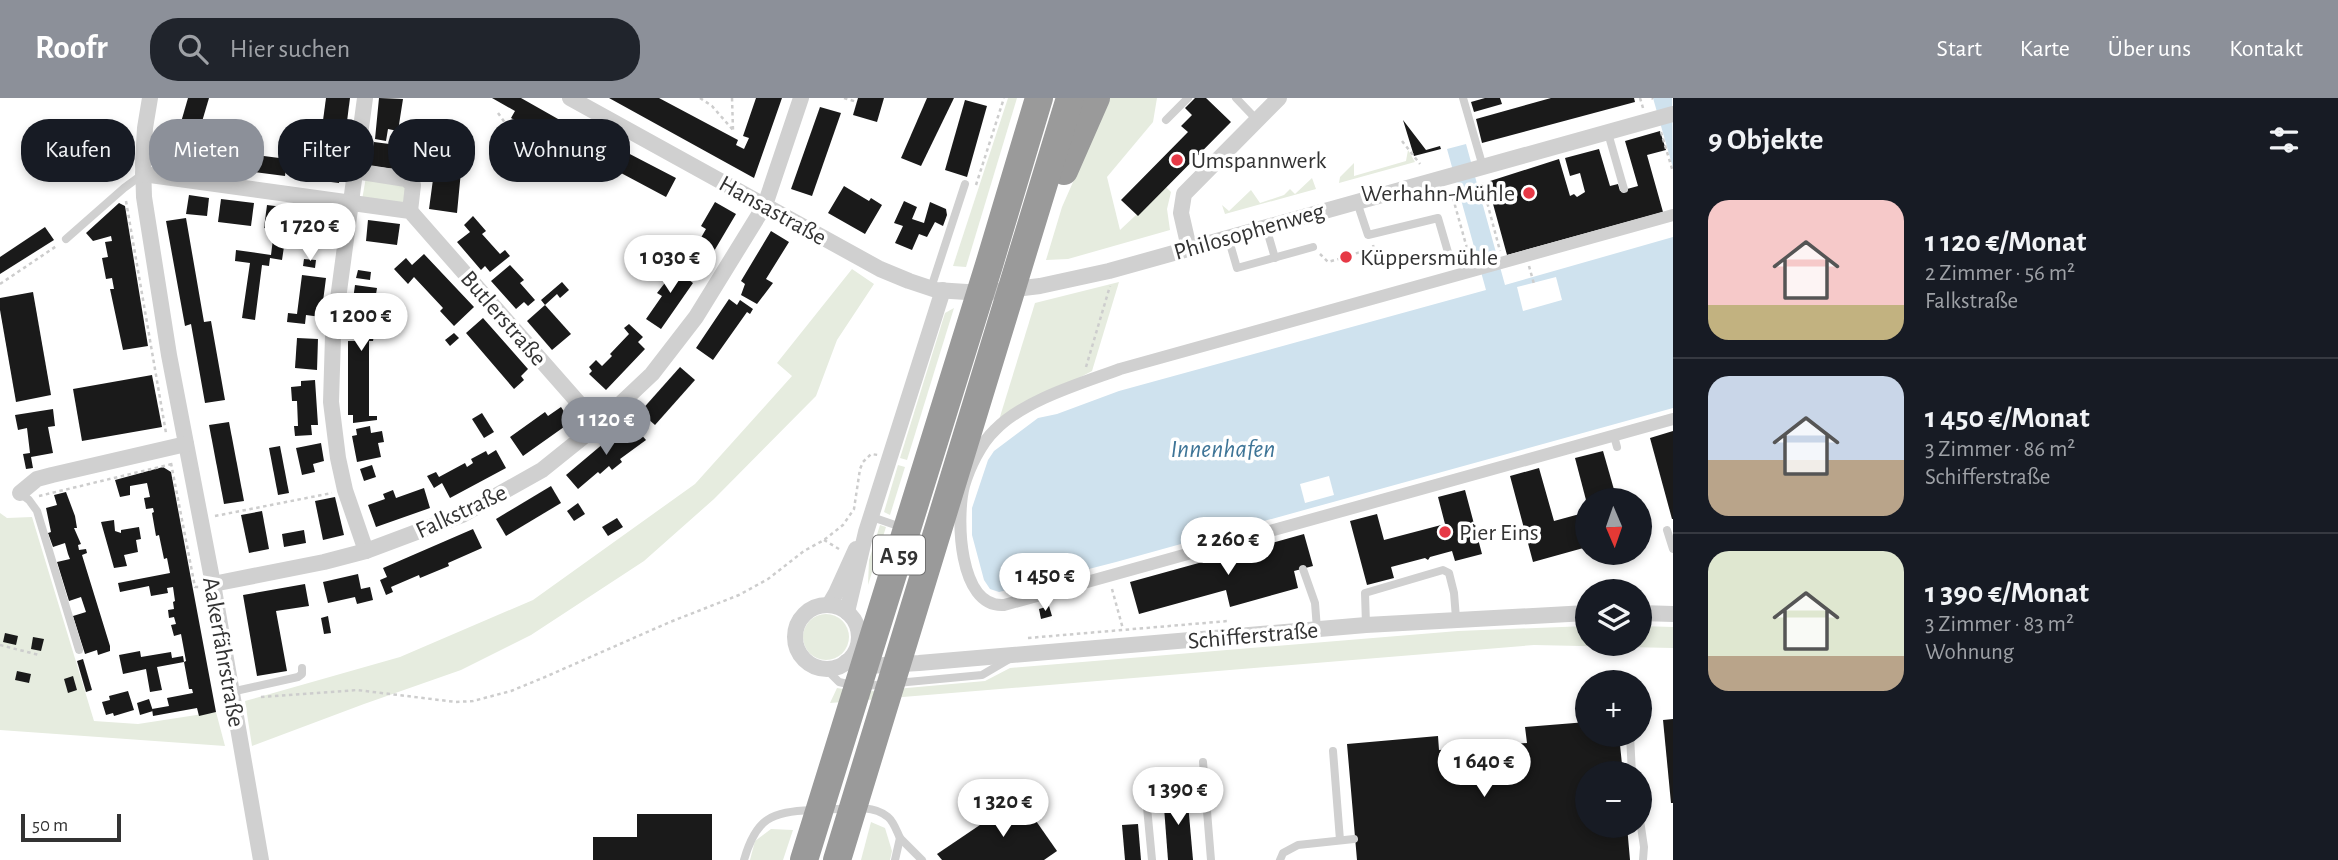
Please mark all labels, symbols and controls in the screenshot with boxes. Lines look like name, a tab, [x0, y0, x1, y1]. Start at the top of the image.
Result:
search box	[150, 18, 640, 81]
icon: search	[174, 30, 212, 68]
text: Roofr	[35, 32, 108, 65]
text: Hier suchen	[230, 36, 350, 62]
text: Start	[1937, 37, 1982, 61]
text: Karte	[2020, 37, 2070, 61]
text: Über uns	[2108, 37, 2191, 61]
text: Kontakt	[2229, 37, 2303, 61]
chip: Kaufen	[21, 119, 135, 182]
chip: Mieten	[149, 119, 264, 182]
chip: Filter	[278, 119, 374, 182]
chip: Neu	[388, 119, 475, 182]
chip: Wohnung	[489, 119, 630, 182]
icon: filters	[2265, 121, 2303, 159]
text: 9 Objekte	[1708, 125, 1824, 155]
place label: Umspannwerk	[1191, 149, 1326, 173]
marker: Umspannwerk	[1169, 152, 1185, 168]
street label: Hansastraße	[715, 172, 830, 250]
place label: Werhahn-Mühle	[1361, 182, 1515, 206]
marker: Werhahn-Mühle	[1521, 185, 1537, 201]
street label: Philosophenweg	[1171, 199, 1327, 265]
pin: 1 720 €	[245, 204, 375, 263]
text: 1 720 €	[281, 214, 339, 237]
text: 1 120 €/Monat	[1925, 227, 2086, 257]
icon: home	[1764, 228, 1848, 312]
pin: 1 030 €	[605, 236, 735, 295]
text: 1 030 €	[640, 246, 700, 269]
place label: Küppersmühle	[1360, 246, 1498, 270]
marker: Küppersmühle	[1338, 249, 1354, 265]
text: 2 Zimmer · 56 m²	[1925, 262, 2075, 285]
street label: Butlerstraße	[456, 267, 551, 371]
text: Falkstraße	[1925, 290, 2018, 313]
pin: 1 200 €	[296, 294, 426, 353]
text: 1 200 €	[331, 304, 391, 327]
pin: 1 120 €	[541, 398, 671, 457]
text: 1 450 €/Monat	[1925, 403, 2090, 433]
icon: home	[1764, 404, 1848, 488]
text: 1 120 €	[577, 408, 635, 431]
water label: Innenhafen	[1171, 436, 1275, 462]
text: 3 Zimmer · 86 m²	[1925, 438, 2075, 461]
text: Schifferstraße	[1925, 466, 2050, 489]
street label: Falkstraße	[412, 480, 511, 543]
north arrow	[1575, 488, 1652, 565]
map controls	[1575, 488, 1652, 838]
pin: 2 260 €	[1163, 518, 1293, 577]
place label: Pier Eins	[1459, 521, 1539, 545]
marker: Pier Eins	[1437, 524, 1453, 540]
text: 2 260 €	[1197, 528, 1259, 551]
road number: A 59	[873, 536, 925, 575]
pin: 1 450 €	[980, 554, 1110, 613]
text: 1 450 €	[1015, 564, 1075, 587]
street label: Aakerfährstraße	[198, 575, 248, 729]
text: 1 390 €/Monat	[1925, 578, 2089, 608]
button: layers	[1575, 579, 1652, 656]
icon: home	[1764, 579, 1848, 663]
text: 3 Zimmer · 83 m²	[1925, 613, 2074, 636]
street label: Schifferstraße	[1187, 618, 1319, 654]
text: Wohnung	[1925, 641, 2014, 664]
button: +	[1575, 670, 1652, 747]
pin: 1 640 €	[1419, 740, 1549, 799]
text: 1 640 €	[1454, 750, 1514, 773]
button: −	[1575, 761, 1652, 838]
pin: 1 390 €	[1113, 768, 1243, 827]
text: 1 390 €	[1149, 778, 1207, 801]
pin: 1 320 €	[938, 780, 1068, 839]
text: 1 320 €	[974, 790, 1032, 813]
scale bar	[21, 811, 121, 843]
text: 50 m	[32, 816, 68, 835]

